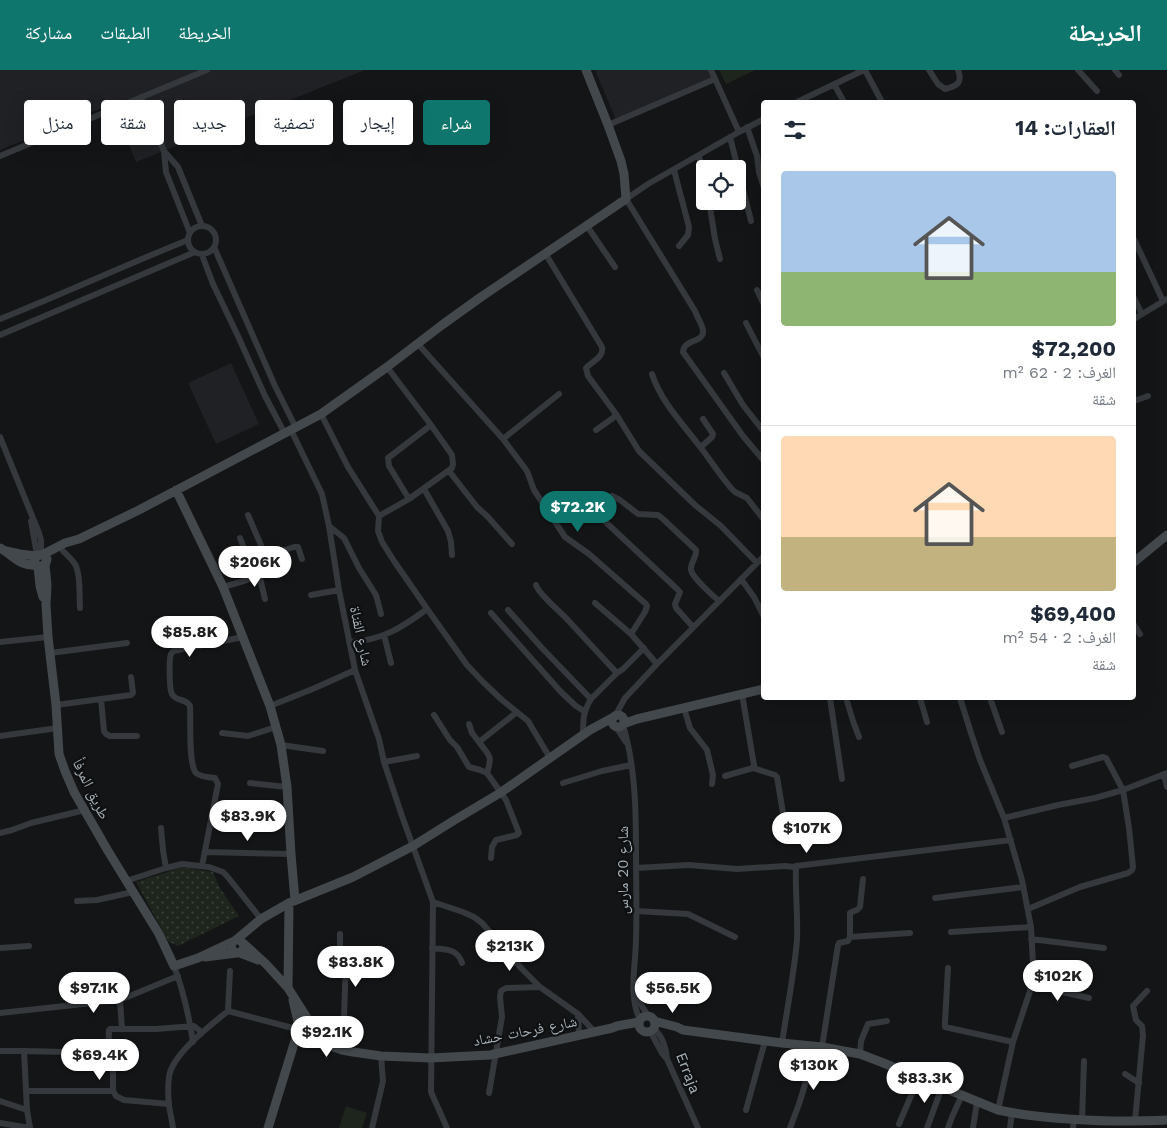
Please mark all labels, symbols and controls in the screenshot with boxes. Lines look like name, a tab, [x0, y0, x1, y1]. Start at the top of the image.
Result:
text: الخريطة	[1068, 19, 1142, 47]
text: مشاركة	[25, 22, 72, 43]
text: الطبقات	[100, 22, 150, 43]
text: الخريطة	[178, 22, 231, 43]
chip: منزل	[24, 100, 91, 145]
chip: شقة	[101, 100, 164, 145]
chip: جديد	[174, 100, 245, 145]
chip: تصفية	[255, 100, 333, 145]
chip: إيجار	[343, 100, 413, 145]
chip: شراء	[423, 100, 490, 145]
text: العقارات: 14	[1015, 115, 1116, 140]
icon: filters	[781, 116, 809, 144]
map controls	[696, 160, 746, 210]
button: locate	[696, 160, 746, 210]
icon: home	[904, 203, 994, 293]
text: $72,200	[1032, 336, 1116, 361]
text: الغرف: 2 · 62 m²	[1002, 363, 1116, 382]
text: شقة	[1092, 390, 1116, 409]
icon: home	[904, 469, 994, 559]
pin: $72.2K	[537, 490, 619, 533]
text: $72.2K	[551, 497, 605, 516]
pin: $206K	[220, 546, 290, 588]
text: $206K	[229, 552, 281, 571]
text: $69,400	[1030, 601, 1116, 626]
street label: شارع القناة	[345, 605, 376, 668]
pin: $85.8K	[149, 616, 231, 658]
text: $85.8K	[162, 622, 218, 641]
text: الغرف: 2 · 54 m²	[1002, 628, 1116, 647]
text: شقة	[1092, 655, 1116, 674]
street label: طريق المرفأ	[68, 756, 113, 823]
pin: $83.9K	[207, 800, 289, 842]
text: $83.9K	[220, 806, 276, 825]
pin: $107K	[772, 812, 842, 854]
text: $107K	[783, 818, 831, 837]
street label: شارع 20 مارس	[614, 826, 633, 914]
pin: $213K	[475, 930, 545, 972]
text: $213K	[486, 936, 534, 955]
pin: $83.8K	[315, 946, 397, 988]
text: $83.8K	[328, 952, 384, 971]
pin: $102K	[1023, 960, 1093, 1002]
text: $102K	[1034, 966, 1082, 985]
pin: $97.1K	[53, 972, 135, 1014]
pin: $56.5K	[632, 972, 714, 1014]
text: $97.1K	[70, 978, 118, 997]
text: $56.5K	[646, 978, 700, 997]
street label: شارع فرحات حشاد	[471, 1012, 579, 1051]
pin: $92.1K	[286, 1016, 368, 1058]
text: $92.1K	[302, 1022, 352, 1041]
pin: $69.4K	[59, 1038, 141, 1081]
text: $69.4K	[72, 1045, 128, 1064]
pin: $130K	[779, 1048, 849, 1091]
street label: Erraja	[672, 1050, 704, 1097]
text: $130K	[790, 1055, 838, 1074]
pin: $83.3K	[884, 1062, 966, 1104]
text: $83.3K	[898, 1068, 952, 1087]

